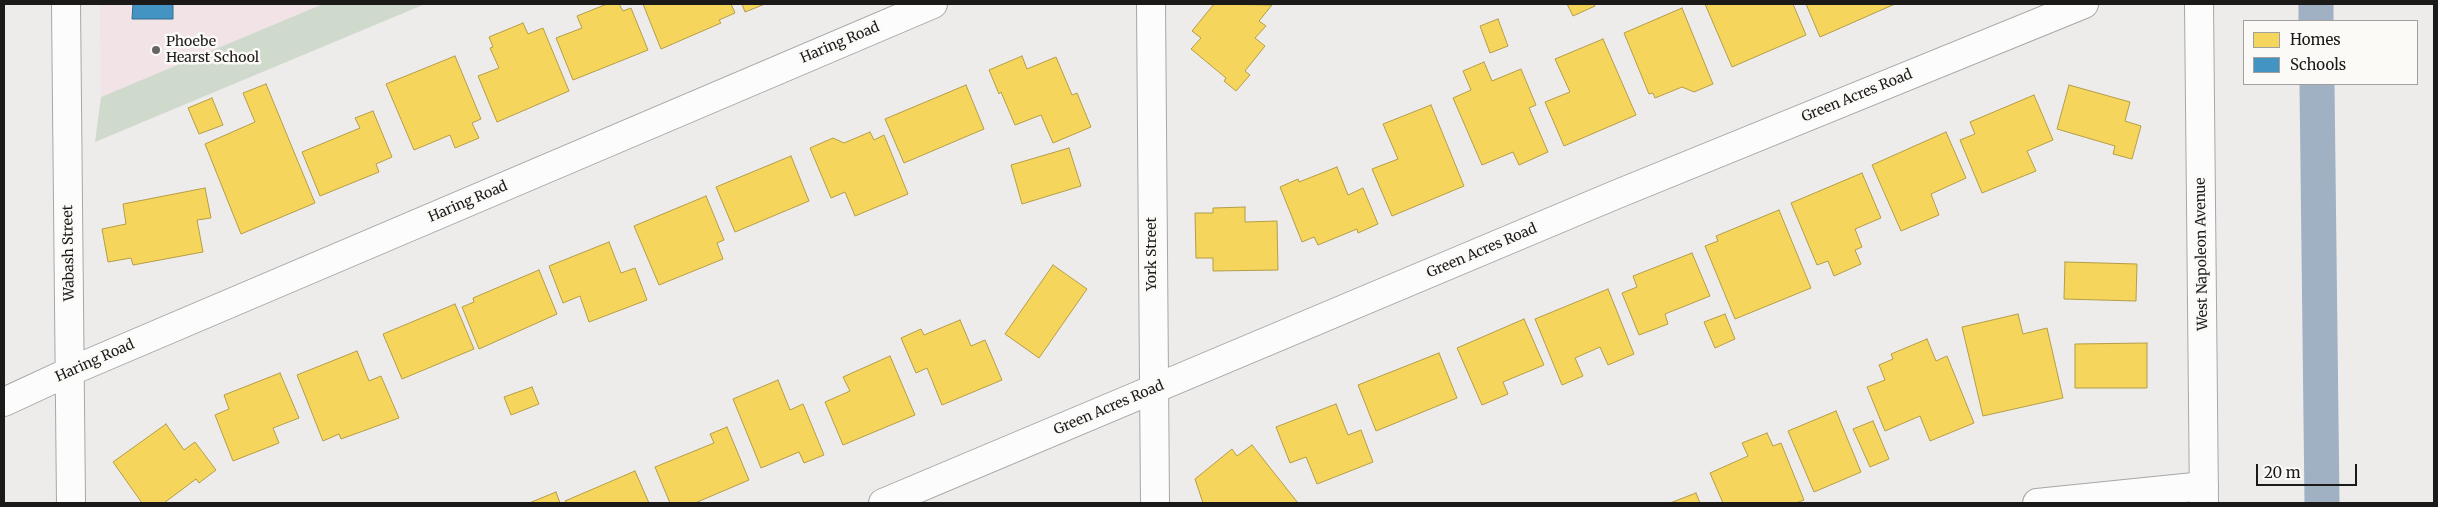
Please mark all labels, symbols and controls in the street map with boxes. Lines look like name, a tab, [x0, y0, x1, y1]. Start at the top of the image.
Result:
street label: Haring Road	[798, 19, 882, 67]
legend	[2243, 20, 2418, 85]
text: Homes	[2290, 30, 2341, 49]
place label: Phoebe Hearst School	[166, 34, 259, 66]
marker: Phoebe Hearst School	[150, 44, 162, 56]
text: Schools	[2290, 55, 2346, 74]
street label: Green Acres Road	[1799, 66, 1915, 126]
street label: West Napoleon Avenue	[2192, 177, 2212, 331]
street label: Haring Road	[426, 178, 510, 226]
street label: Wabash Street	[60, 205, 78, 301]
street label: York Street	[1144, 217, 1160, 291]
street label: Green Acres Road	[1425, 220, 1539, 282]
street label: Haring Road	[53, 336, 137, 386]
street label: Green Acres Road	[1052, 377, 1166, 439]
scale bar	[2258, 454, 2359, 486]
text: 20 m	[2264, 463, 2301, 482]

